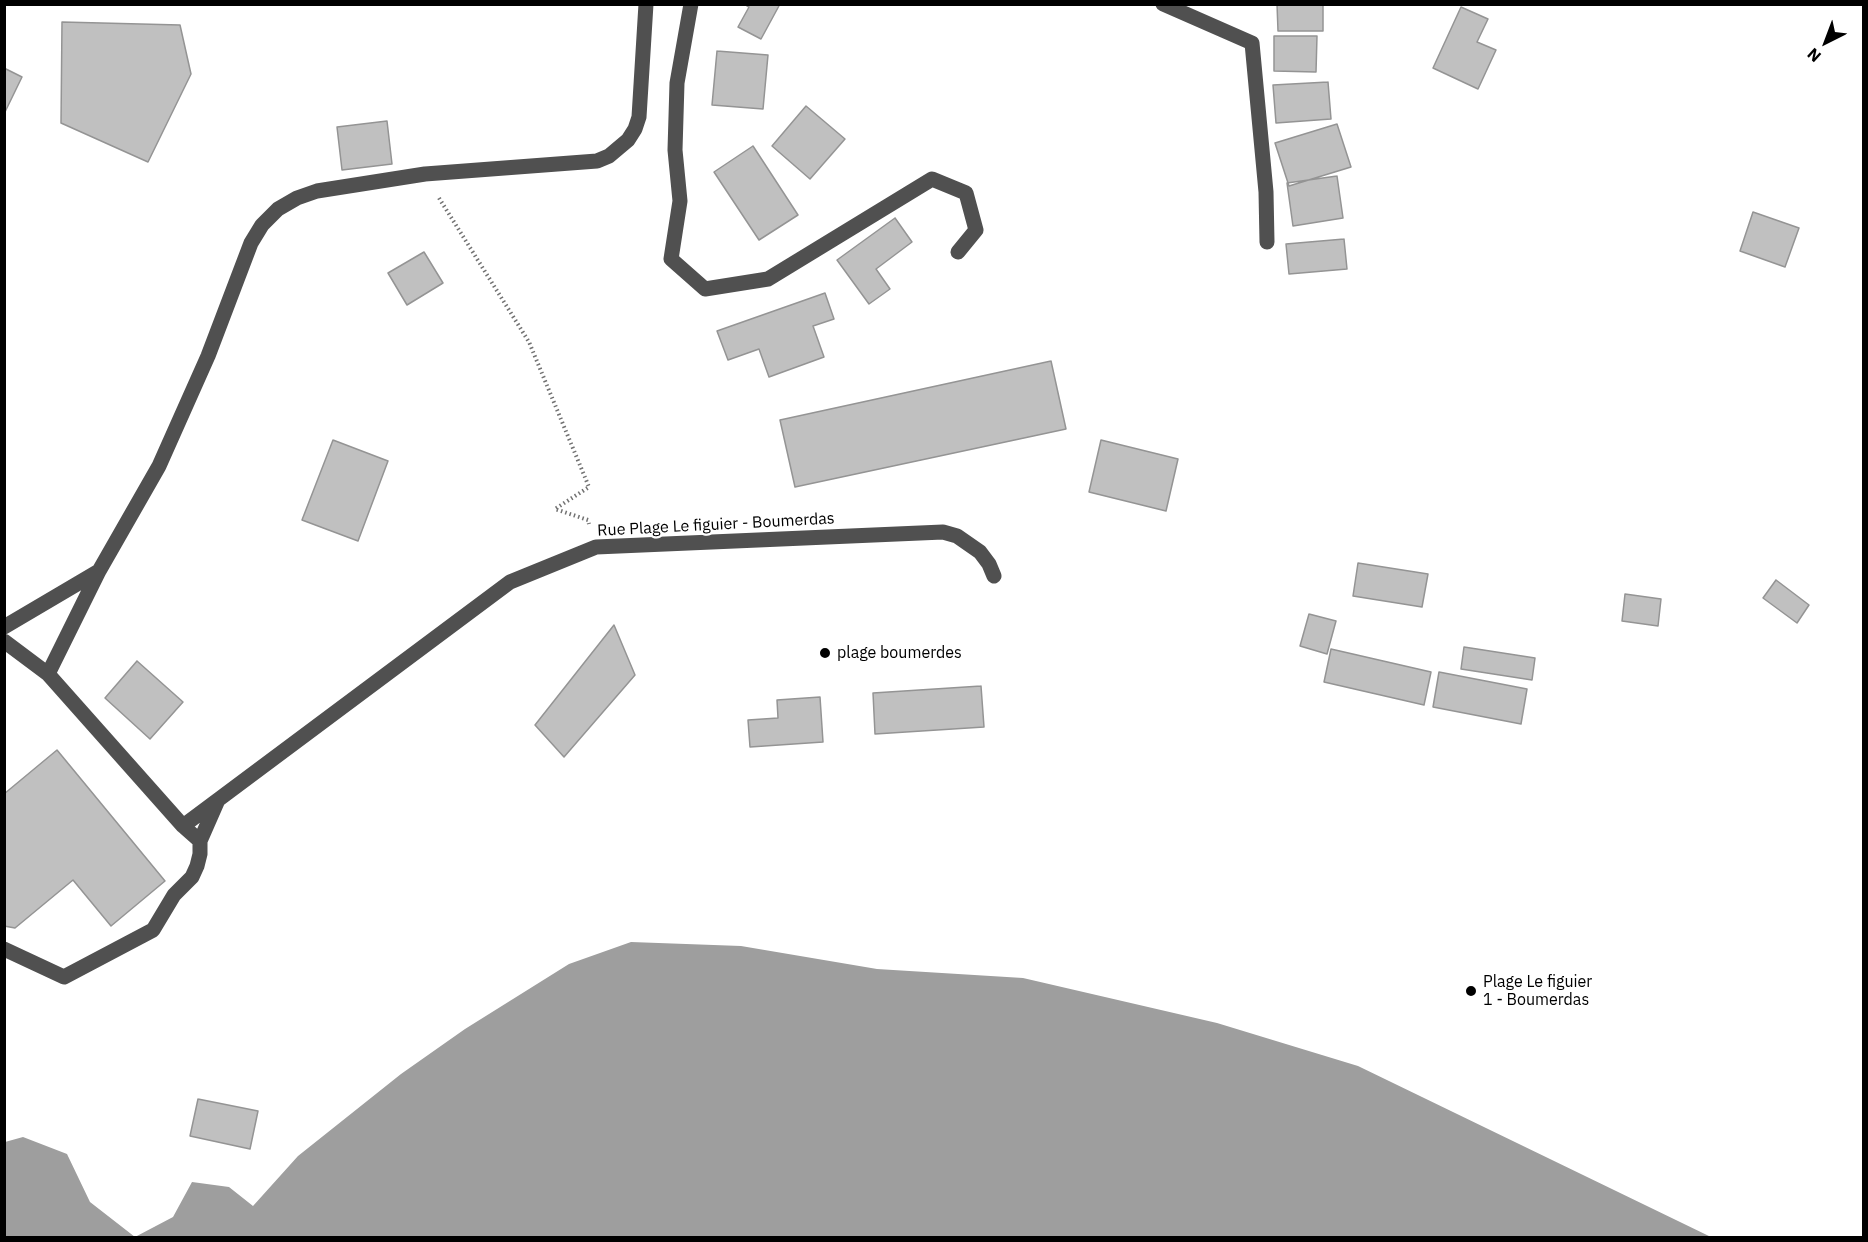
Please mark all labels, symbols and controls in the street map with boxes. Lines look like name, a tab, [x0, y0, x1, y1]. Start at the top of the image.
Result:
north arrow	[1796, 12, 1856, 72]
text: N	[1803, 44, 1825, 67]
street label: Rue Plage Le figuier - Boumerdas	[597, 509, 835, 541]
place label: plage boumerdes	[837, 643, 962, 663]
marker: plage boumerdes	[818, 646, 832, 660]
place label: Plage Le figuier 1 - Boumerdas	[1483, 972, 1592, 1010]
marker: Plage Le figuier 1 - Boumerdas	[1464, 984, 1478, 998]

